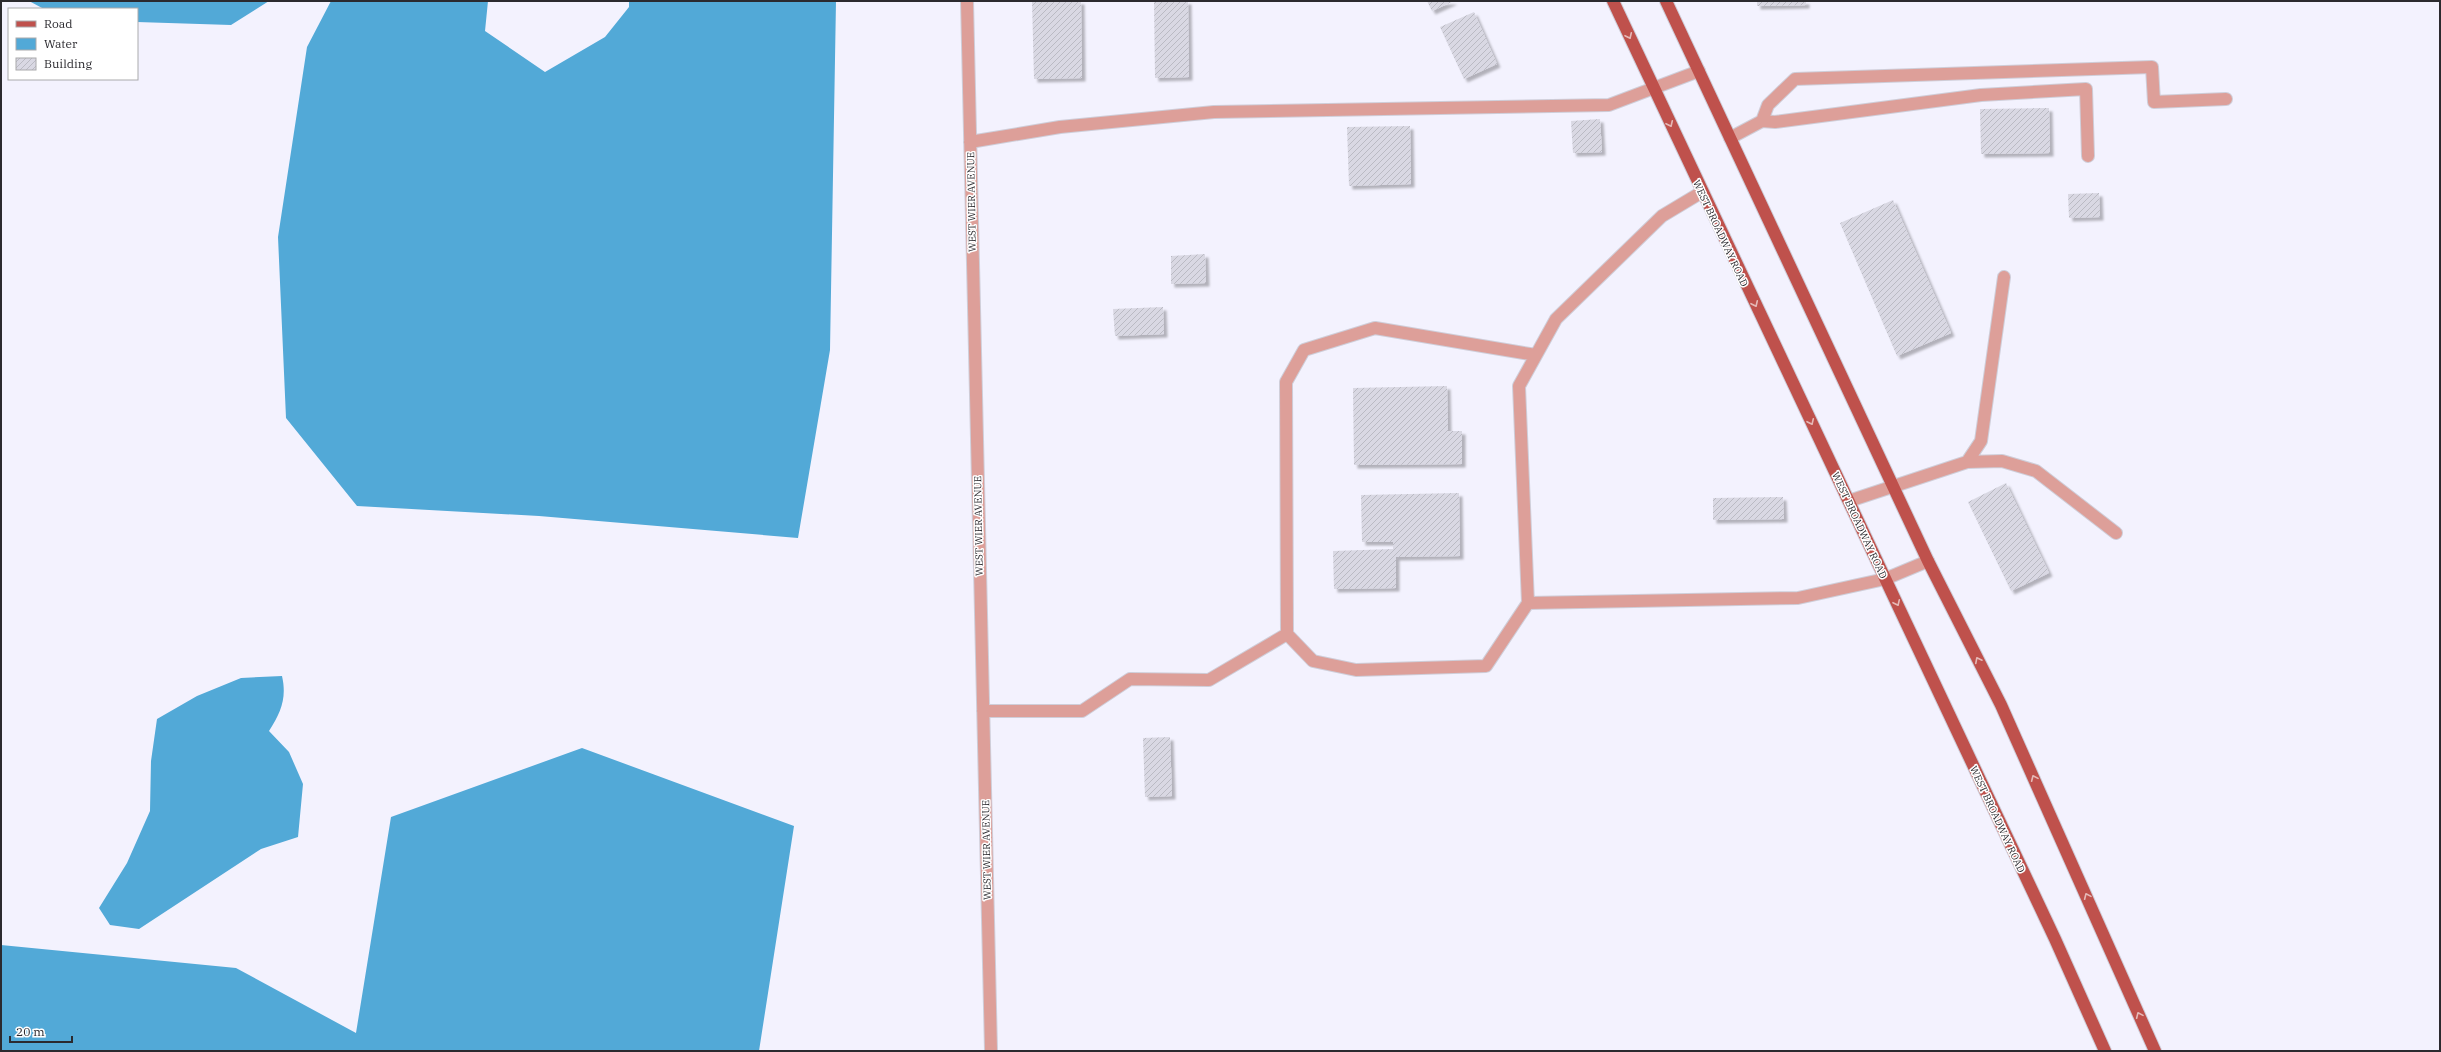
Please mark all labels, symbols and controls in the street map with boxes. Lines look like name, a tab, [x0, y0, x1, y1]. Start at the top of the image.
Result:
legend	[8, 8, 138, 80]
text: Road	[44, 16, 73, 31]
one-way arrow	[1624, 32, 1632, 40]
text: Water	[44, 36, 78, 51]
text: Building	[44, 56, 92, 71]
one-way arrow	[1665, 119, 1673, 127]
street label: WEST WIER AVENUE	[964, 152, 979, 252]
street label: WEST BROADWAY ROAD	[1690, 178, 1751, 289]
one-way arrow	[1750, 300, 1758, 308]
one-way arrow	[1806, 417, 1814, 425]
street label: WEST BROADWAY ROAD	[1829, 470, 1890, 581]
street label: WEST WIER AVENUE	[971, 476, 986, 576]
one-way arrow	[1892, 598, 1900, 606]
one-way arrow	[1975, 657, 1983, 664]
street label: WEST BROADWAY ROAD	[1967, 764, 2028, 875]
one-way arrow	[2030, 774, 2038, 781]
street label: WEST WIER AVENUE	[979, 800, 994, 900]
one-way arrow	[2084, 893, 2092, 901]
one-way arrow	[2136, 1012, 2144, 1019]
scale bar	[10, 1018, 72, 1044]
text: 20 m	[16, 1024, 45, 1039]

